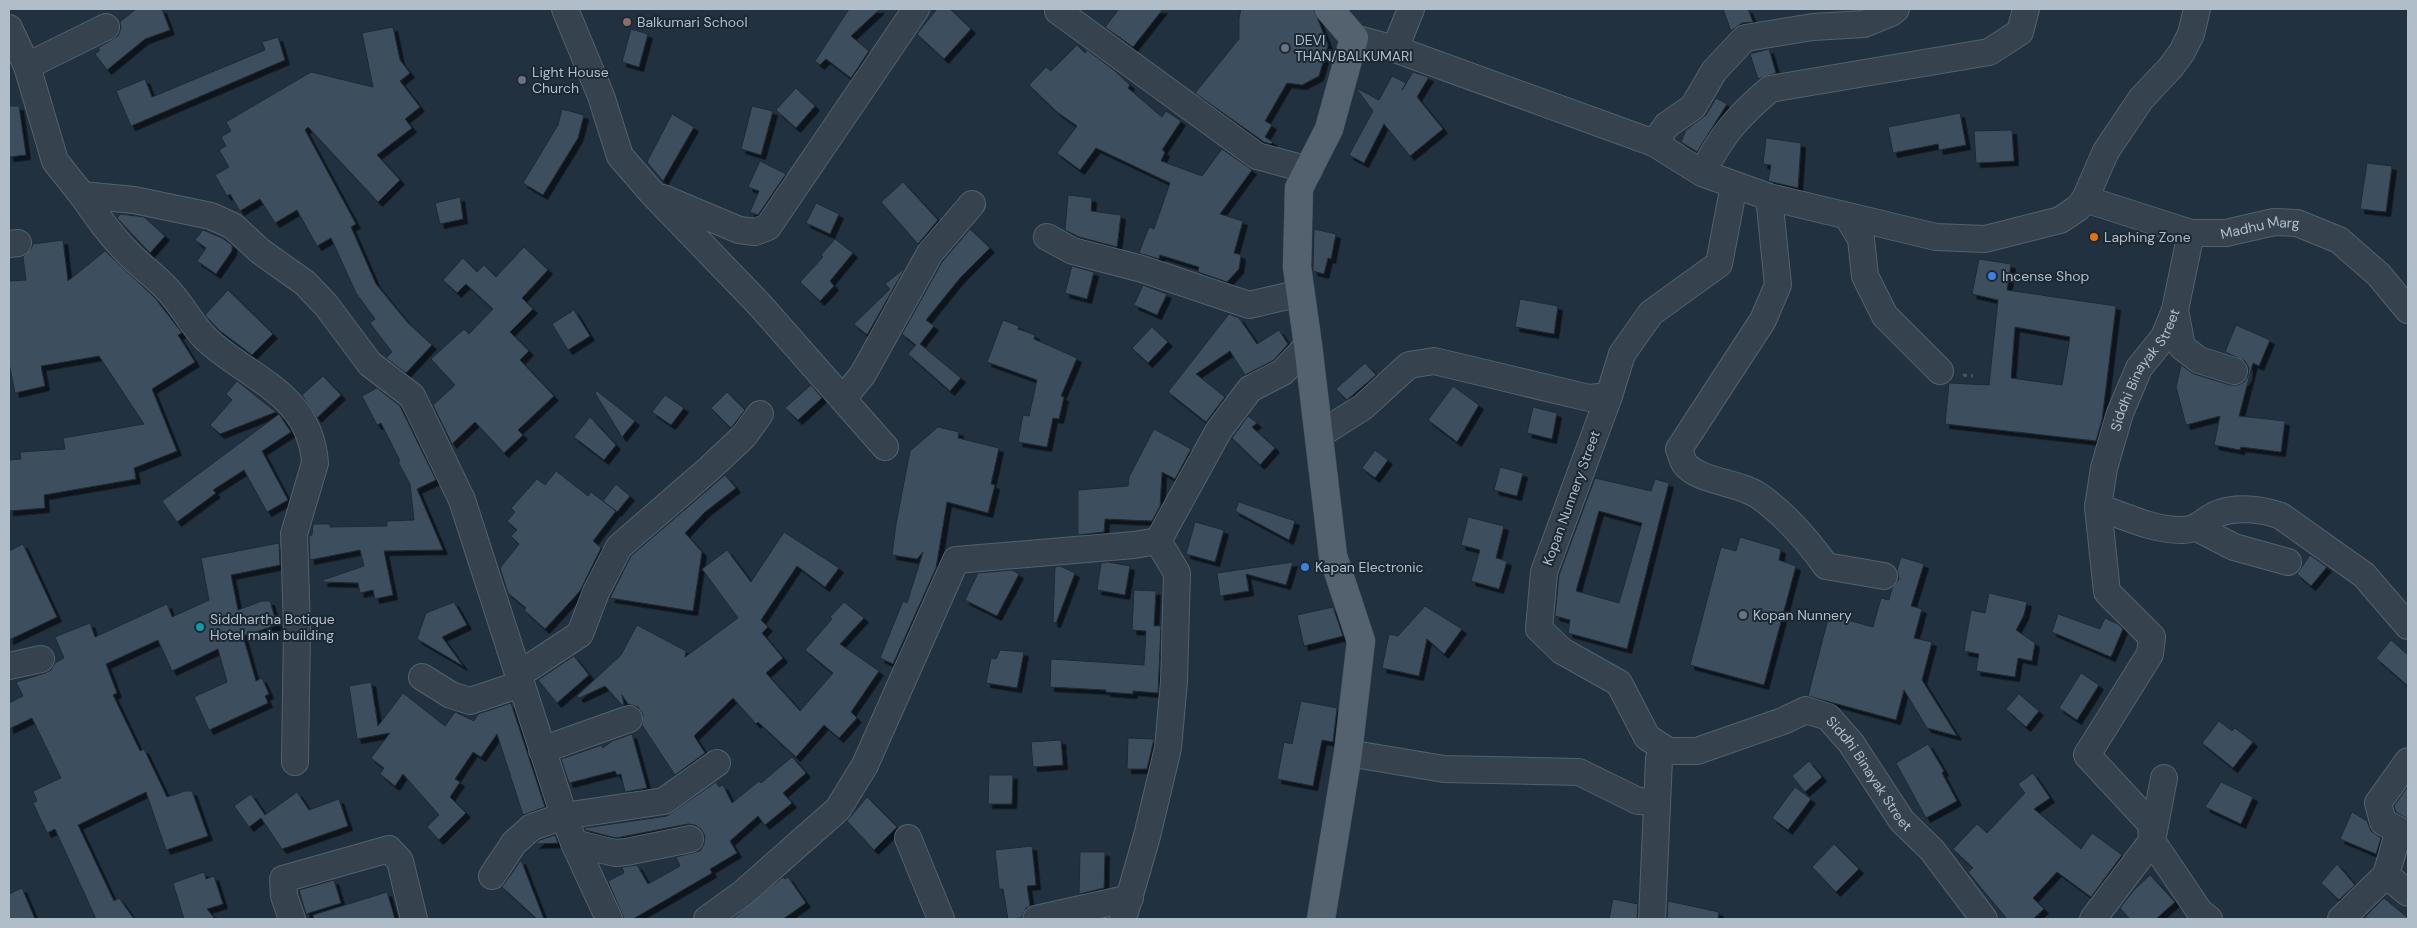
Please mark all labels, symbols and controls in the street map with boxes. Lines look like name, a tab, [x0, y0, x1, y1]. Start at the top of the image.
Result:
place label: Balkumari School	[637, 13, 748, 31]
marker: Balkumari School	[621, 16, 633, 28]
place label: DEVI THAN/BALKUMARI	[1295, 31, 1413, 65]
marker: DEVI THAN/BALKUMARI	[1279, 42, 1291, 54]
place label: Light House Church	[532, 63, 609, 97]
marker: Light House Church	[516, 74, 528, 86]
street label: Madhu Marg	[2219, 212, 2300, 243]
place label: Laphing Zone	[2104, 228, 2191, 246]
marker: Laphing Zone	[2088, 231, 2100, 243]
place label: Incense Shop	[2002, 267, 2089, 285]
marker: Incense Shop	[1986, 270, 1998, 282]
street label: Siddhi Binayak Street	[2106, 306, 2184, 433]
street label: Kopan Nunnery Street	[1538, 428, 1604, 568]
place label: Kapan Electronic	[1315, 558, 1424, 576]
marker: Kapan Electronic	[1299, 561, 1311, 573]
place label: Kopan Nunnery	[1753, 606, 1852, 624]
marker: Kopan Nunnery	[1737, 609, 1749, 621]
place label: Siddhartha Botique Hotel main building	[210, 610, 335, 644]
marker: Siddhartha Botique Hotel main building	[194, 621, 206, 633]
street label: Siddhi Binayak Street	[1822, 712, 1916, 835]

